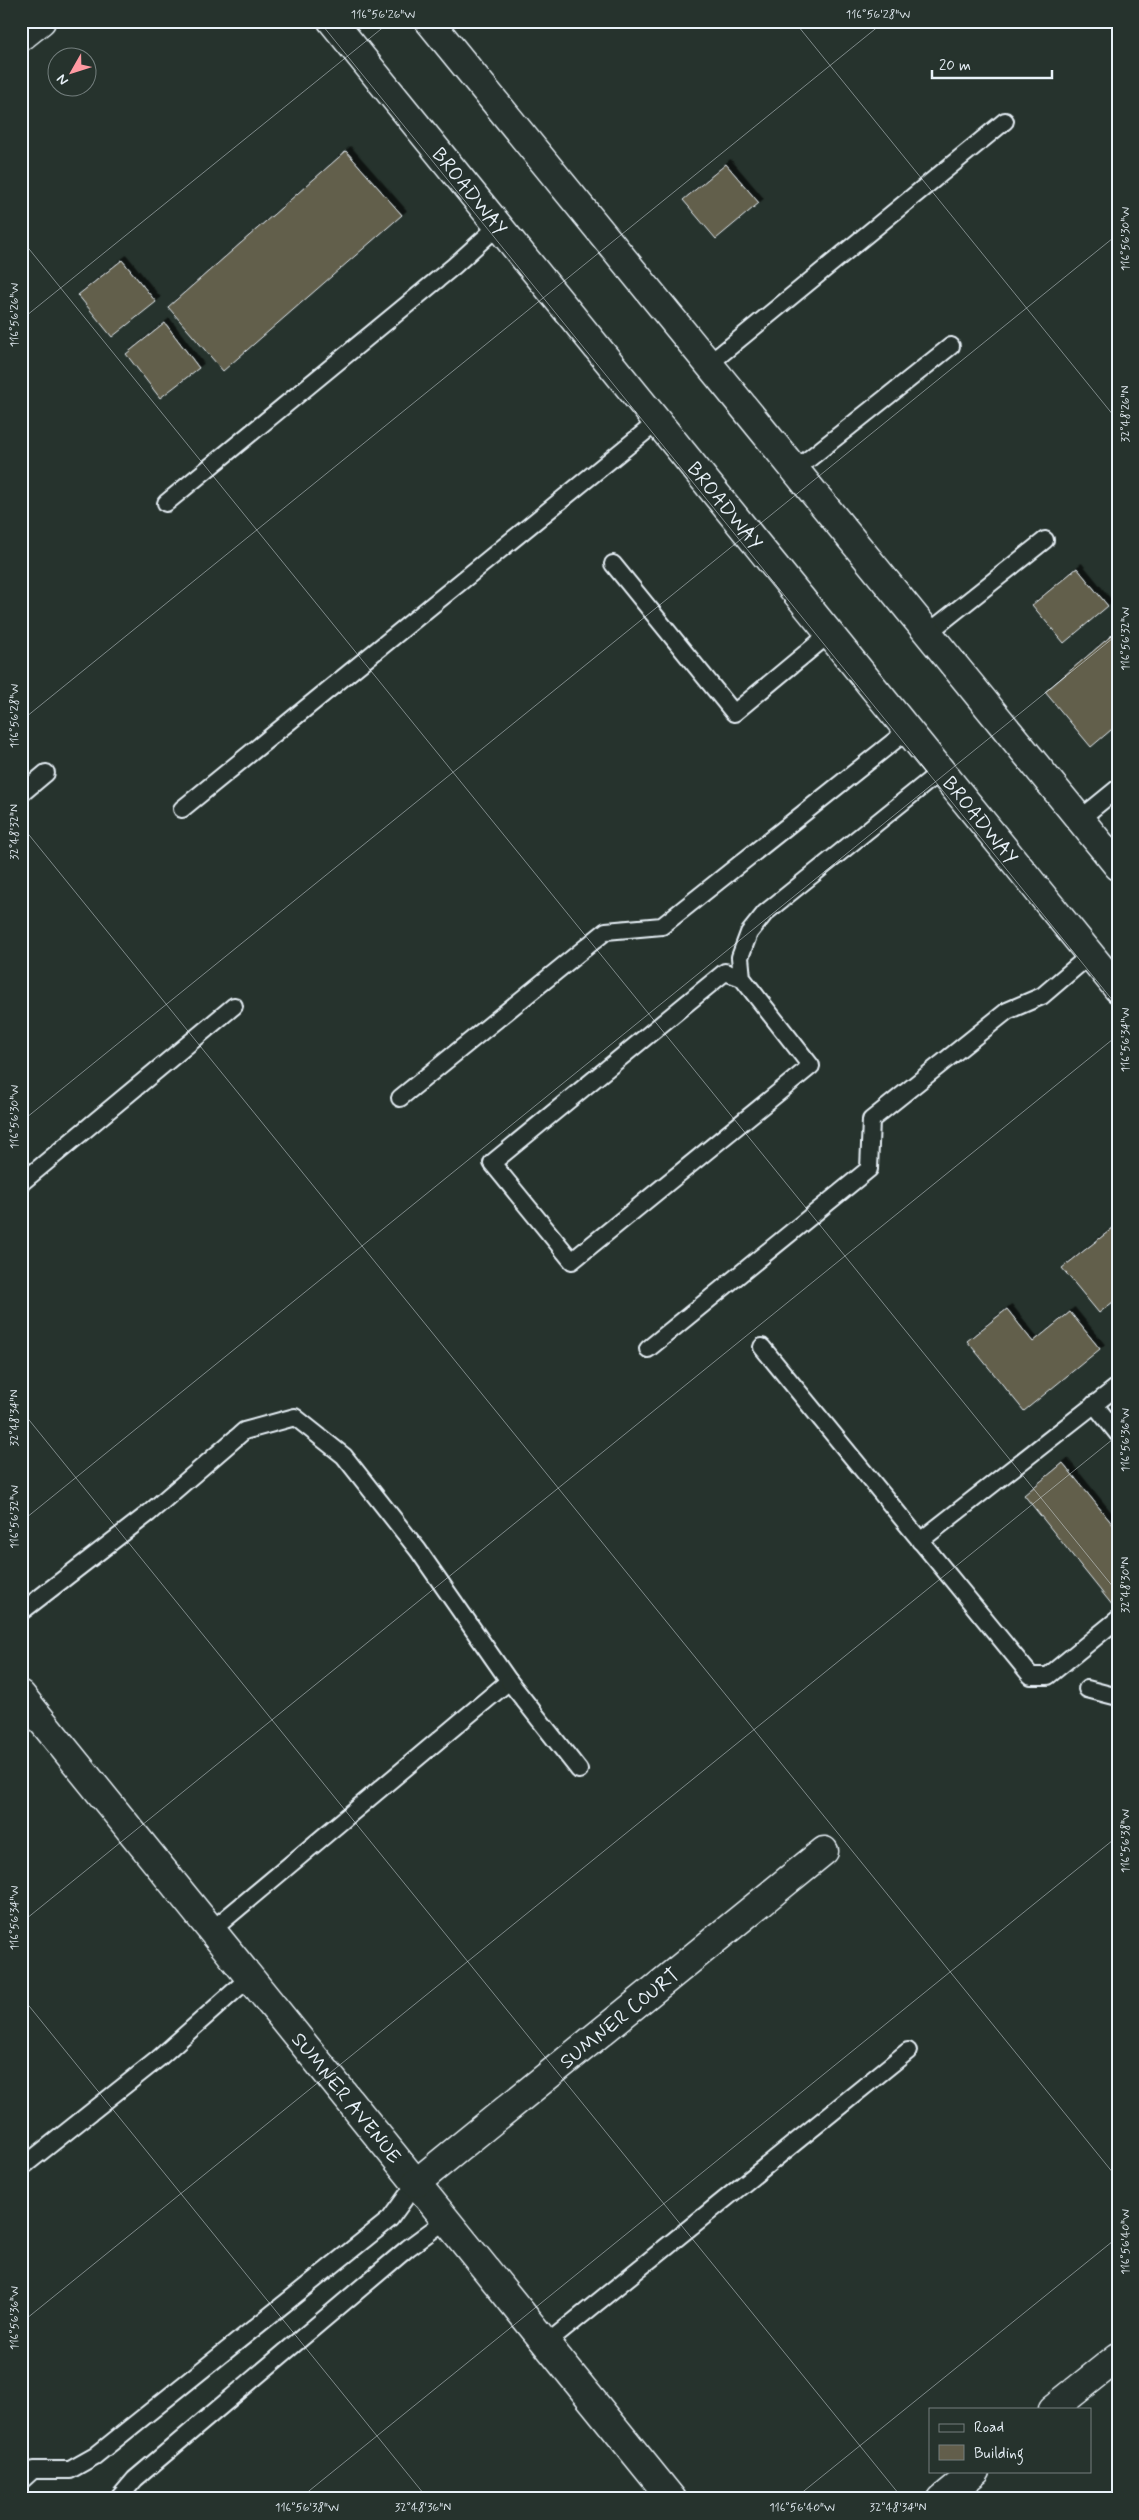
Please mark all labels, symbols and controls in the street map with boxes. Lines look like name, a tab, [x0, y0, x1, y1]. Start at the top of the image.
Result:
text: 116°56'26"W	[351, 7, 415, 23]
text: 116°56'28"W	[846, 7, 910, 23]
north arrow	[48, 48, 98, 98]
scale bar	[932, 48, 1052, 80]
text: 20 m	[939, 56, 971, 76]
text: N	[53, 70, 73, 89]
street label: BROADWAY	[425, 142, 513, 242]
text: 116°56'30"W	[1118, 207, 1134, 271]
text: 116°56'26"W	[7, 283, 23, 347]
text: 32°48'26"N	[1118, 386, 1134, 442]
street label: BROADWAY	[680, 457, 768, 556]
text: 116°56'32"W	[1118, 607, 1134, 671]
text: 116°56'28"W	[7, 684, 23, 748]
street label: BROADWAY	[936, 771, 1023, 871]
text: 32°48'32"N	[7, 804, 23, 860]
text: 116°56'34"W	[1118, 1008, 1134, 1072]
text: 116°56'30"W	[7, 1085, 23, 1149]
text: 32°48'34"N	[7, 1390, 23, 1447]
text: 116°56'36"W	[1118, 1408, 1134, 1472]
text: 116°56'32"W	[7, 1485, 23, 1549]
text: 32°48'30"N	[1118, 1557, 1134, 1613]
text: 116°56'38"W	[1118, 1809, 1134, 1873]
text: 116°56'34"W	[7, 1886, 23, 1950]
street label: SUMNER COURT	[555, 1962, 686, 2076]
street label: SUMNER AVENUE	[284, 2027, 407, 2170]
text: 116°56'40"W	[1118, 2209, 1134, 2275]
text: 116°56'36"W	[7, 2286, 23, 2350]
legend	[929, 2408, 1092, 2472]
text: Road	[974, 2418, 1004, 2438]
text: Building	[974, 2444, 1024, 2465]
text: 116°56'38"W	[275, 2500, 339, 2516]
text: 32°48'36"N	[395, 2500, 451, 2516]
text: 116°56'40"W	[769, 2500, 835, 2516]
text: 32°48'34"N	[870, 2500, 927, 2516]

